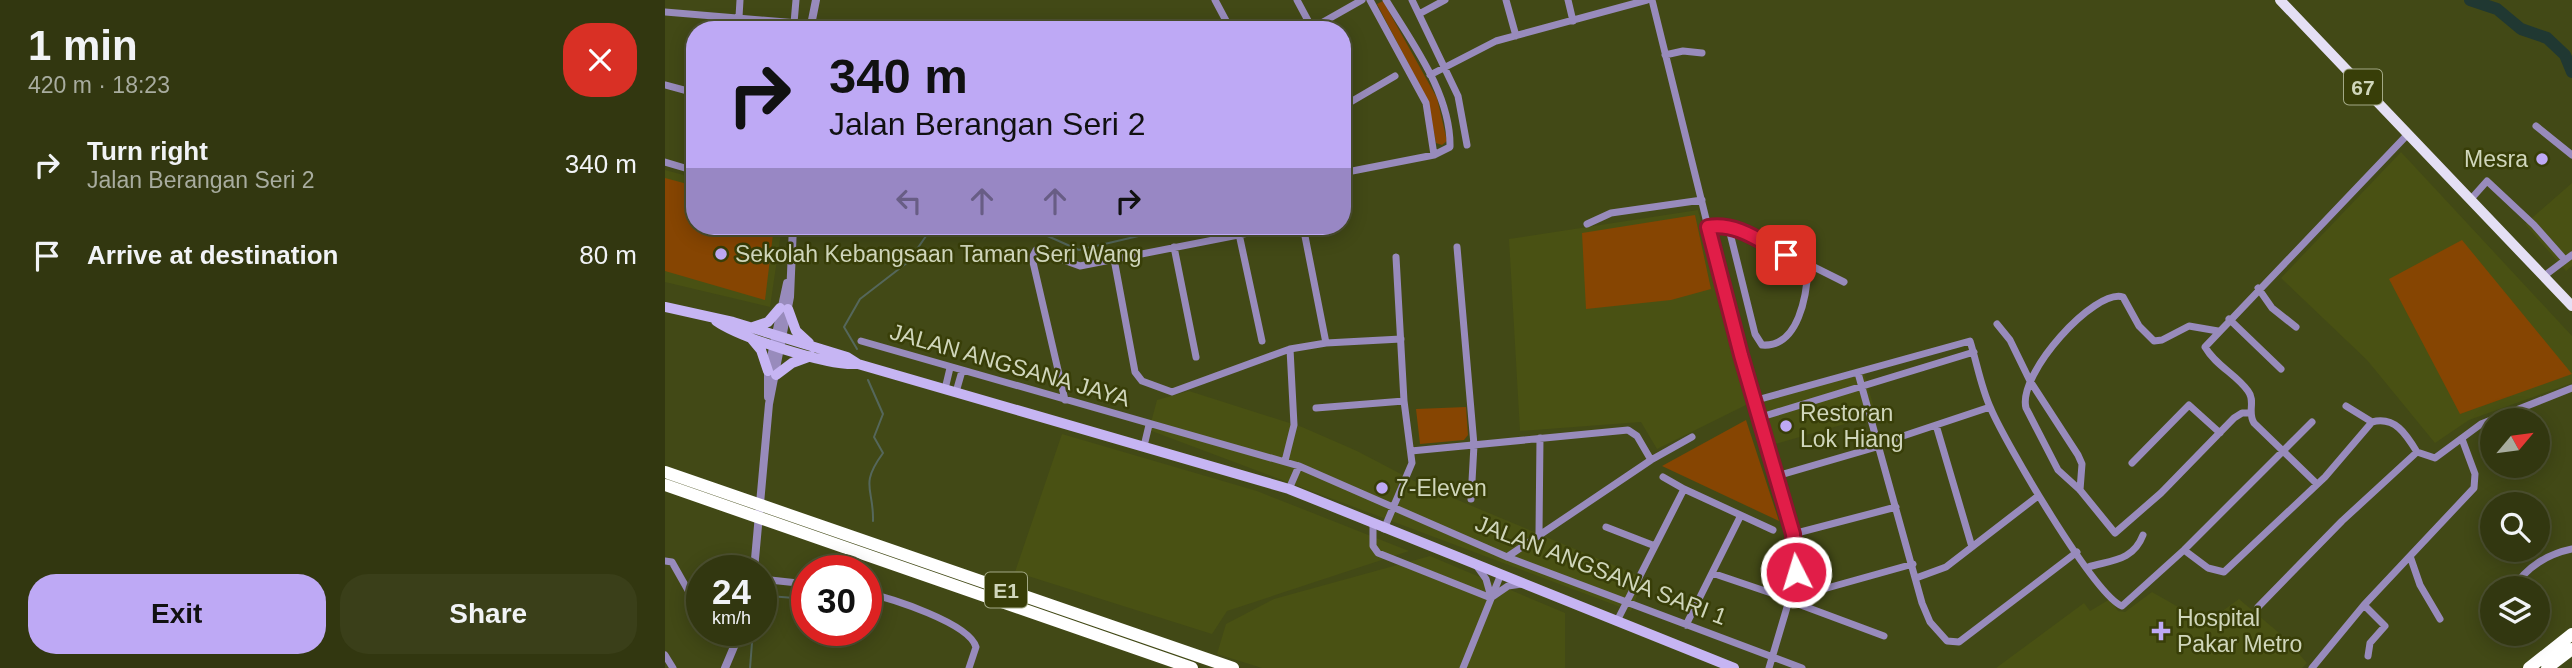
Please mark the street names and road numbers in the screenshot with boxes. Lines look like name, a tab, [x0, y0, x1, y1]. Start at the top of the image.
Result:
road number: 67	[2344, 70, 2382, 104]
street label: JALAN ANGSANA JAYA	[887, 318, 1134, 412]
street label: JALAN ANGSANA SARI 1	[1472, 510, 1730, 630]
road number: E1	[985, 572, 1027, 608]

